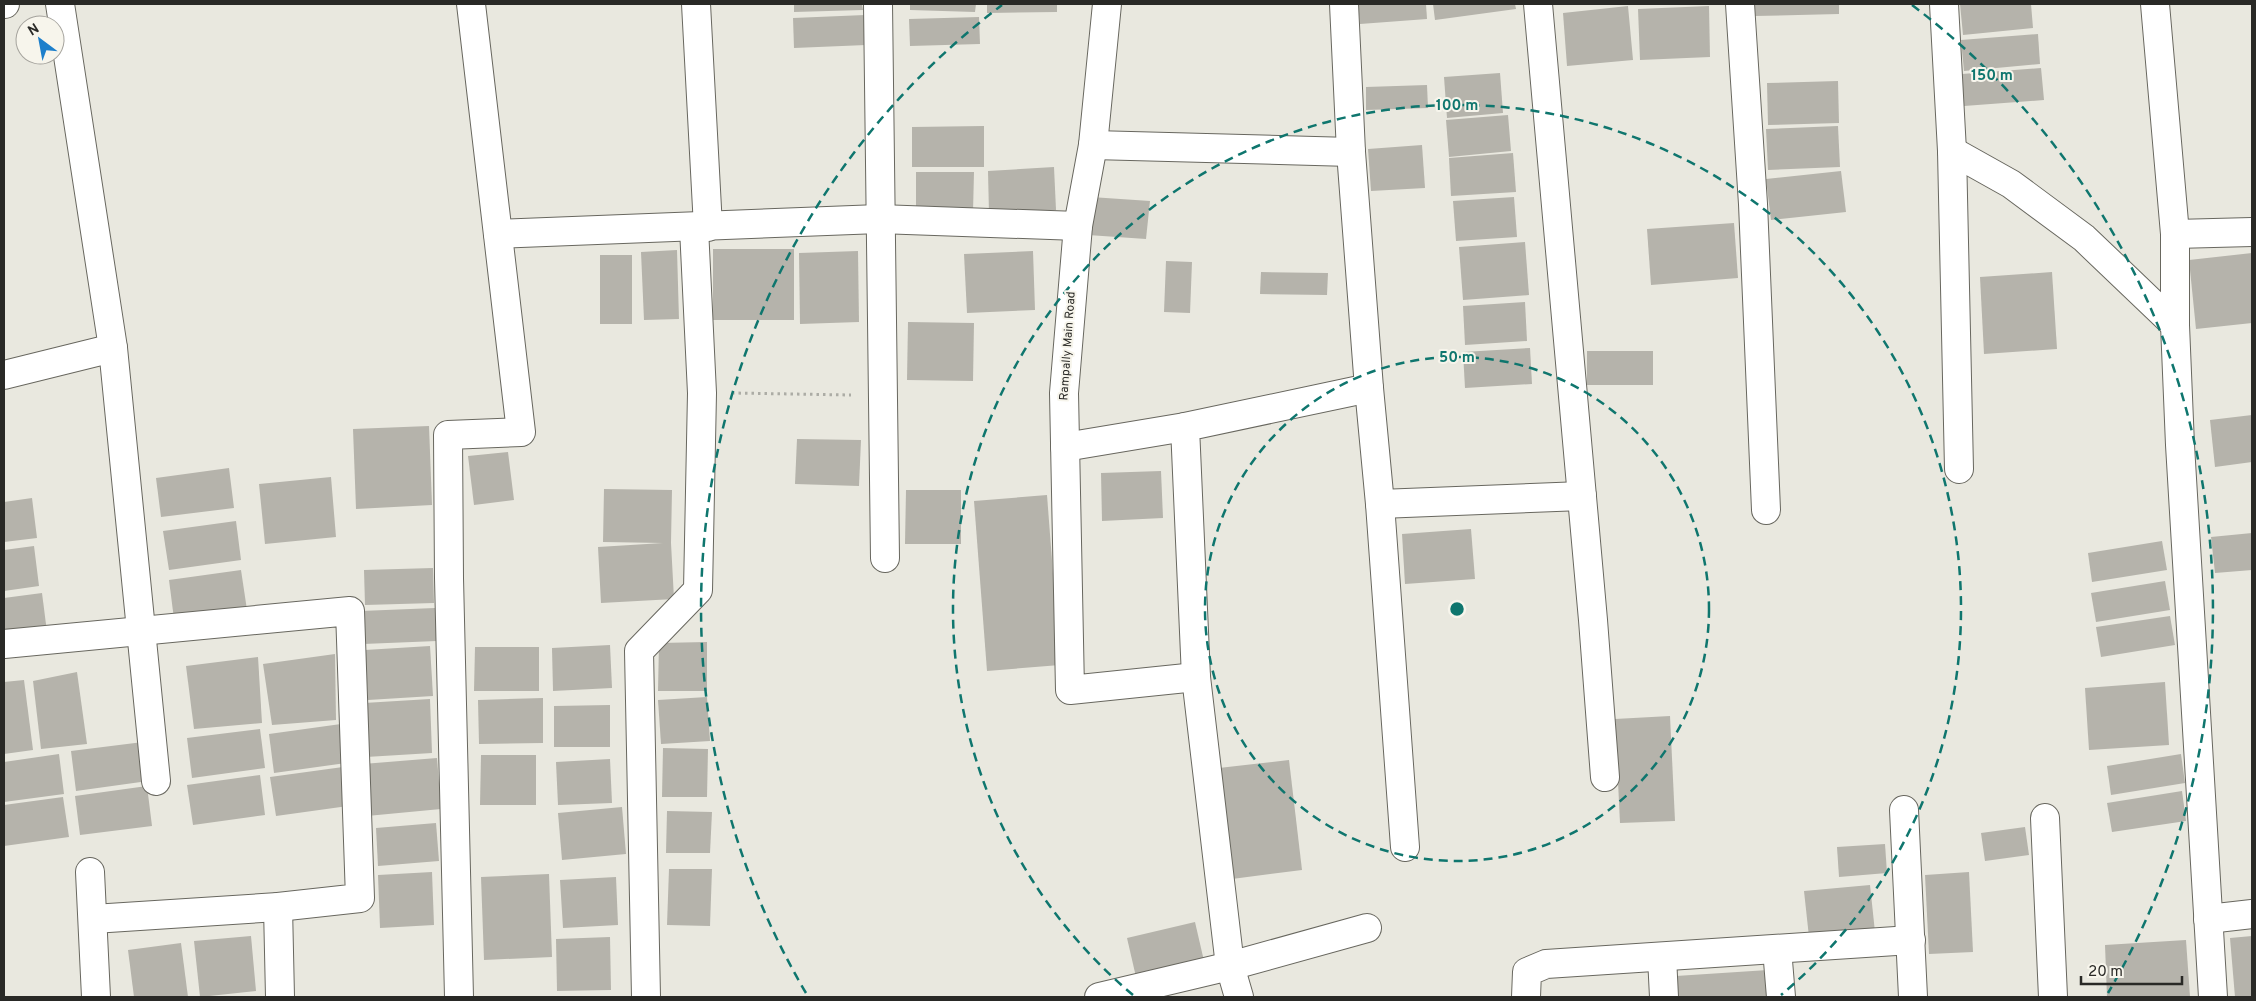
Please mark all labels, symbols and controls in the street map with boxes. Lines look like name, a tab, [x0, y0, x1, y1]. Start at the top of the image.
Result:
north arrow	[15, 15, 65, 65]
text: N	[25, 20, 43, 40]
text: 150 m	[1971, 67, 2013, 86]
text: 100 m	[1436, 97, 1478, 116]
street label: Rampally Main Road	[1056, 291, 1080, 401]
text: 50 m	[1439, 349, 1475, 368]
centre of rings	[1448, 600, 1466, 618]
scale bar	[2081, 954, 2182, 986]
text: 20 m	[2088, 963, 2123, 982]

